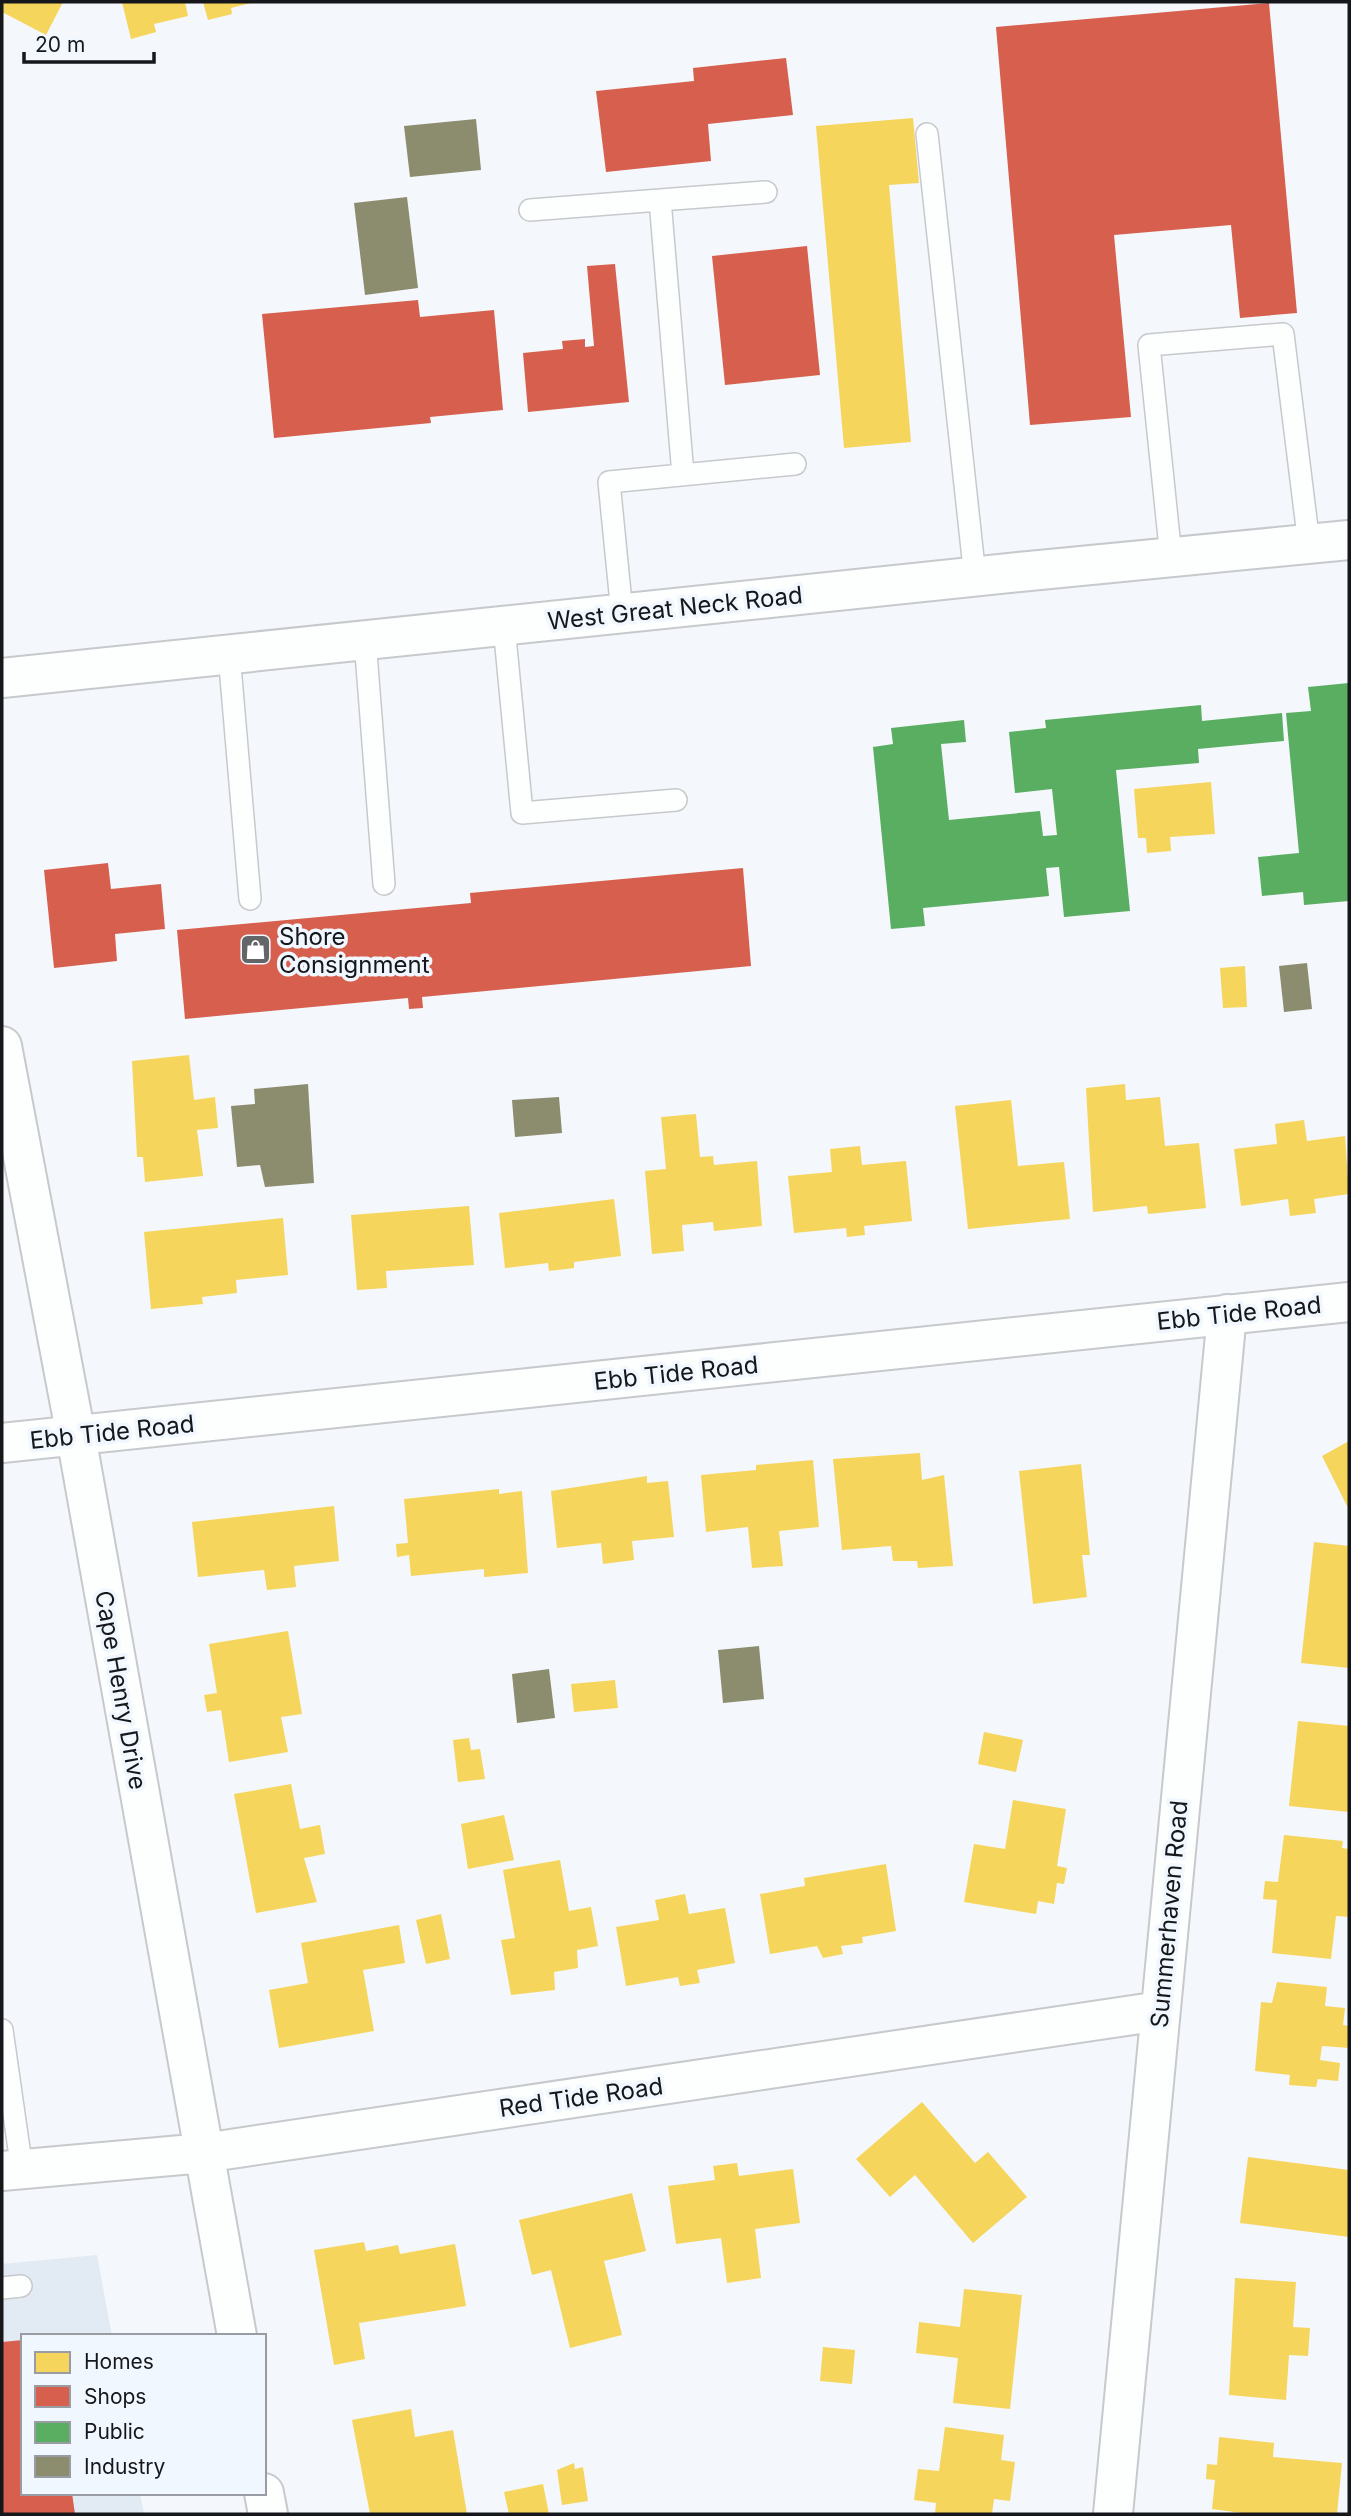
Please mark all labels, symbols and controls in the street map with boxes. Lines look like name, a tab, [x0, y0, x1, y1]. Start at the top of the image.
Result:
scale bar	[24, 21, 154, 65]
text: 20 m	[35, 32, 85, 57]
street label: West Great Neck Road	[546, 580, 804, 636]
place label: Shore Consignment	[279, 922, 430, 979]
shop icon: Shore Consignment	[239, 933, 273, 967]
street label: Ebb Tide Road	[1155, 1290, 1323, 1336]
street label: Ebb Tide Road	[592, 1350, 760, 1396]
street label: Ebb Tide Road	[28, 1409, 196, 1455]
street label: Cape Henry Drive	[89, 1588, 153, 1792]
street label: Summerhaven Road	[1145, 1799, 1193, 2029]
street label: Red Tide Road	[497, 2071, 665, 2123]
legend	[21, 2334, 266, 2495]
text: Homes	[84, 2349, 154, 2374]
text: Shops	[84, 2384, 146, 2409]
text: Public	[84, 2419, 145, 2444]
text: Industry	[84, 2454, 166, 2479]

